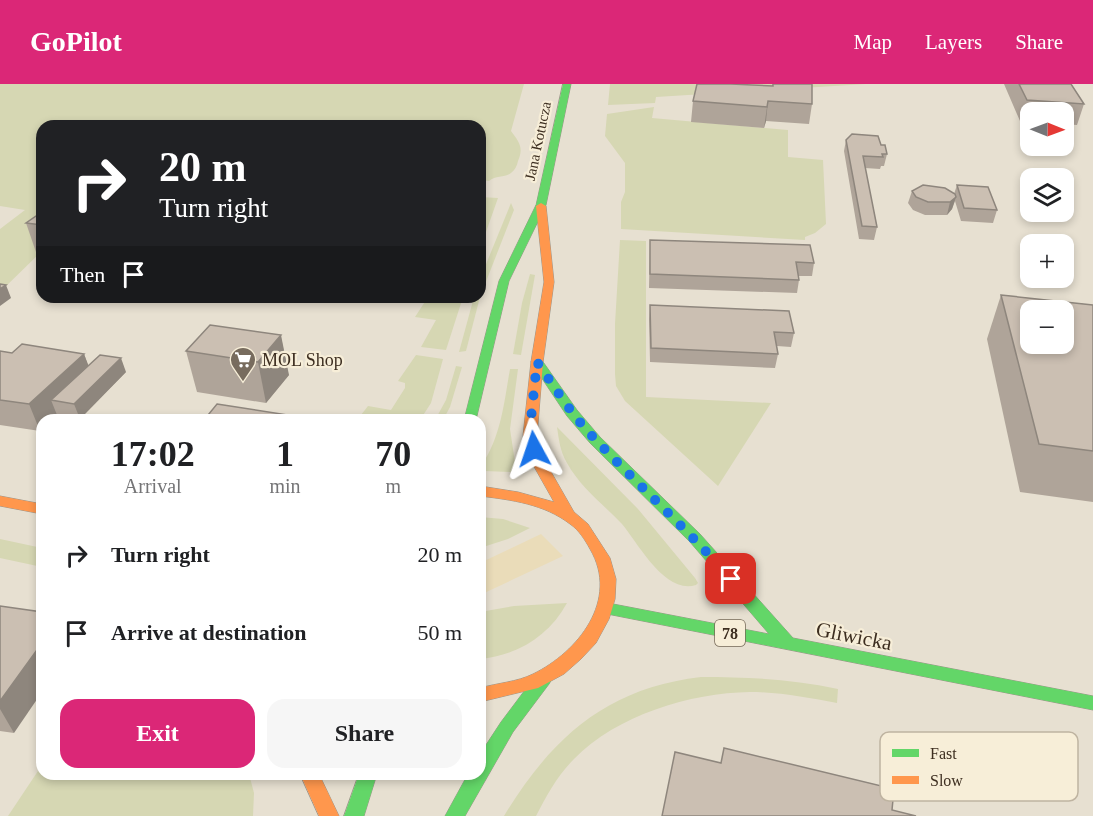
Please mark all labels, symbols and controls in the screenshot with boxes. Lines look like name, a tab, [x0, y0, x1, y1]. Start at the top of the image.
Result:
text: GoPilot	[30, 26, 122, 57]
text: Map	[854, 30, 892, 54]
text: Layers	[925, 30, 982, 54]
text: Share	[1015, 30, 1063, 54]
street label: Jana Kotucza	[522, 100, 554, 182]
north arrow	[1020, 102, 1074, 156]
map controls	[1020, 102, 1074, 354]
icon: right	[60, 144, 138, 222]
text: 20 m	[159, 144, 247, 190]
button: layers	[1020, 168, 1074, 222]
text: Turn right	[159, 193, 268, 223]
button: +	[1020, 234, 1074, 288]
icon: arrive	[117, 258, 150, 291]
text: Then	[60, 262, 105, 287]
button: −	[1020, 300, 1074, 354]
supermarket icon: MOL Shop	[228, 345, 258, 383]
place label: MOL Shop	[262, 350, 343, 370]
position arrow	[502, 417, 566, 481]
text: 17:02	[111, 434, 195, 474]
text: 1	[276, 434, 294, 474]
text: 70	[375, 434, 411, 474]
text: Arrival	[124, 475, 182, 497]
text: min	[269, 475, 301, 497]
text: m	[386, 475, 401, 497]
icon: right	[60, 539, 93, 572]
text: Turn right	[111, 542, 210, 567]
text: 20 m	[417, 542, 462, 567]
pin	[705, 553, 756, 604]
icon: arrive	[714, 562, 747, 595]
icon: arrive	[60, 617, 93, 650]
street label: Gliwicka	[814, 617, 895, 655]
text: Arrive at destination	[111, 620, 307, 645]
text: 50 m	[417, 620, 462, 645]
road number: 78	[715, 620, 745, 646]
button: Exit	[60, 699, 255, 768]
button: Share	[267, 699, 462, 768]
legend	[880, 732, 1078, 801]
text: Fast	[930, 745, 957, 762]
text: Slow	[930, 772, 963, 789]

